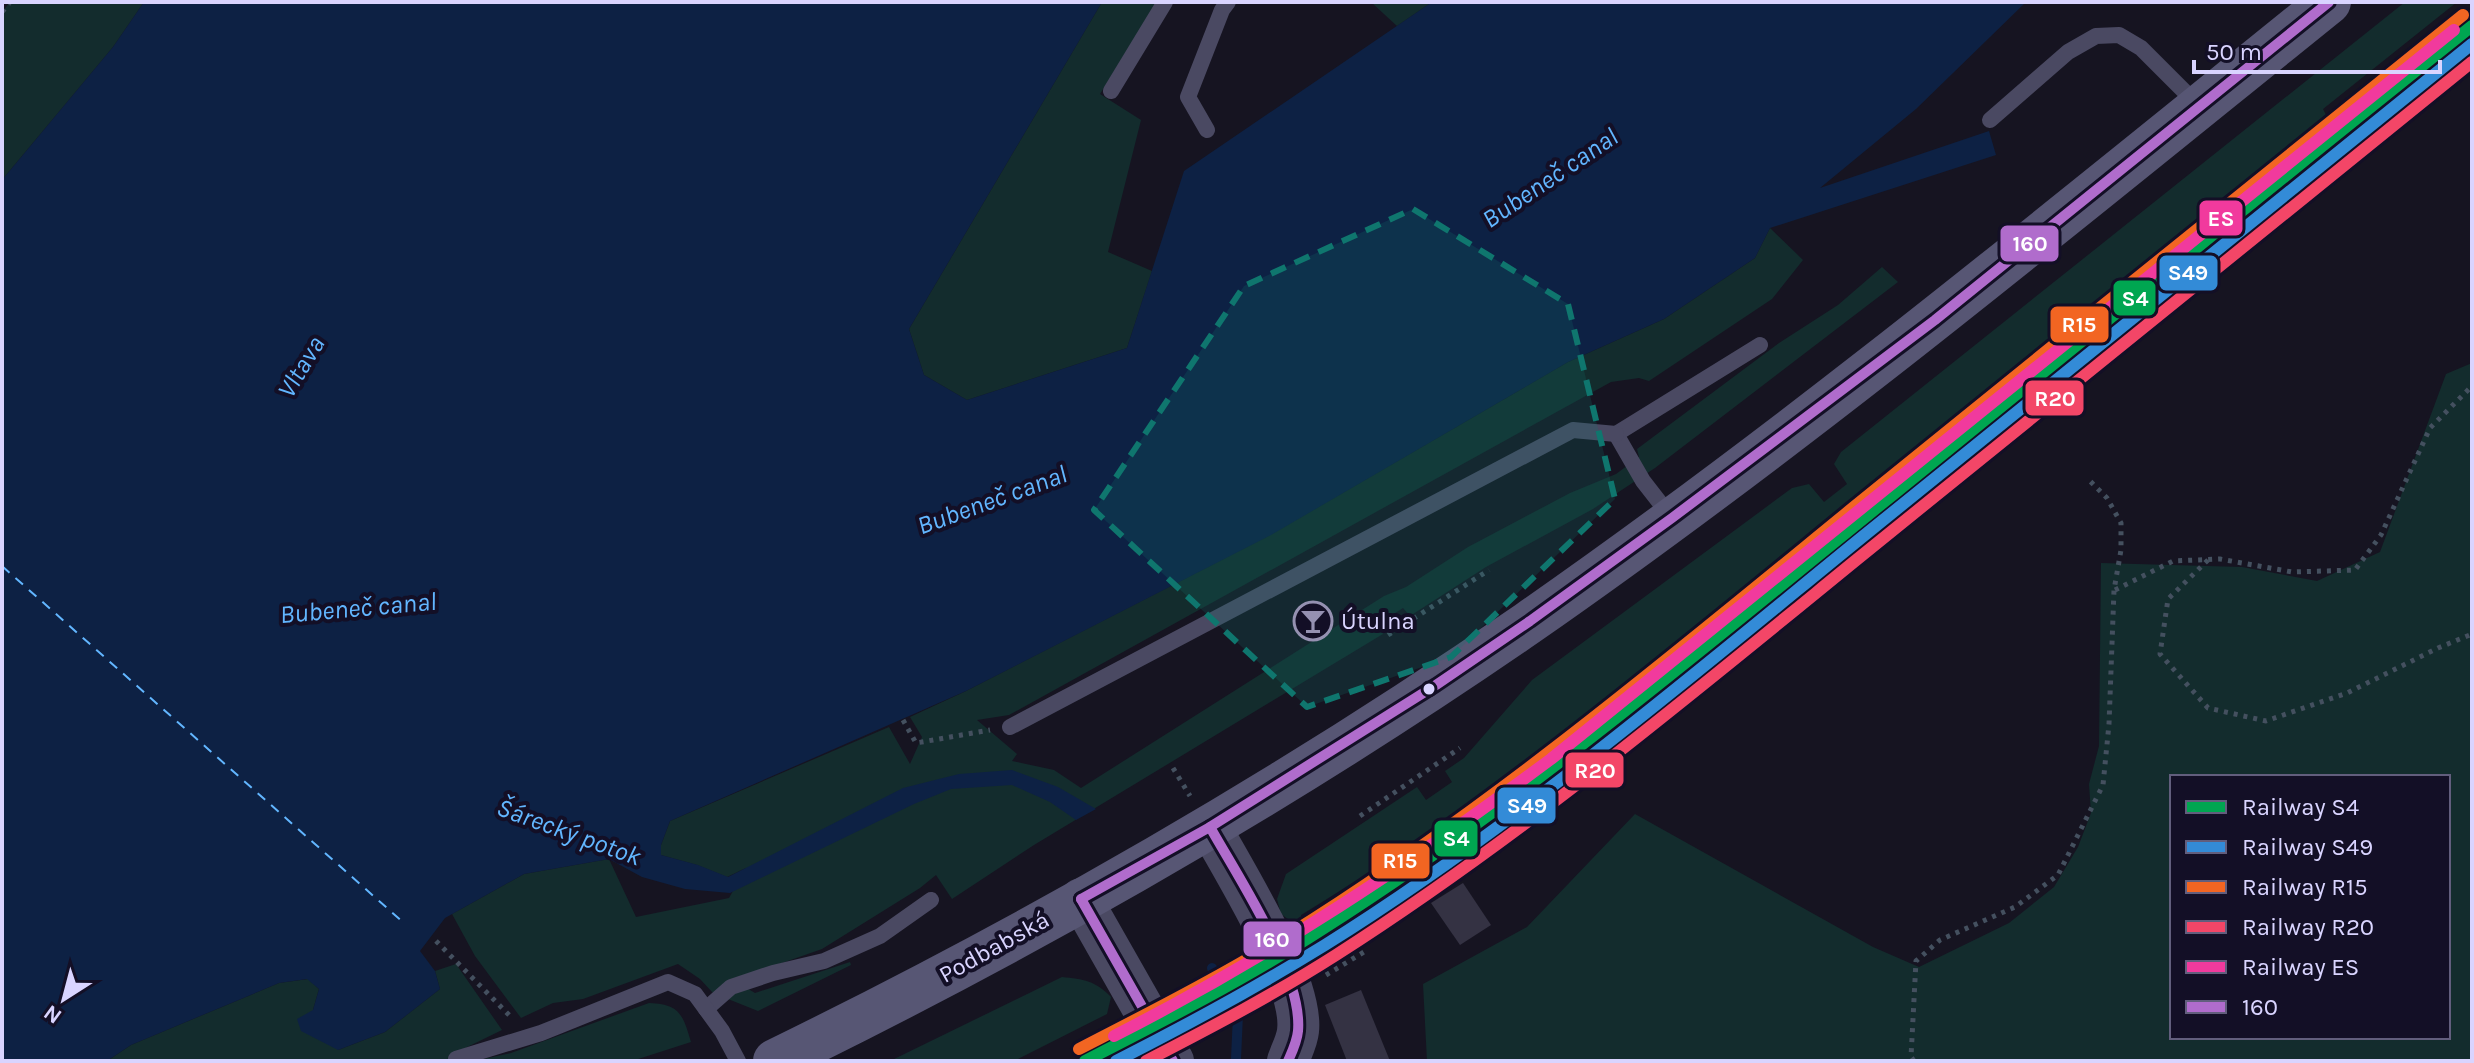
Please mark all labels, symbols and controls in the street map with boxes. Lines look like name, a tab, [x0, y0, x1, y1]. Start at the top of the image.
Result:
scale bar	[2194, 24, 2440, 74]
text: 50 m	[2206, 38, 2262, 66]
water label: Bubeneč canal	[1476, 121, 1624, 235]
line badge: ES	[2198, 199, 2244, 237]
text: ES	[2208, 206, 2234, 232]
line badge: 160	[1999, 224, 2060, 263]
text: 160	[2012, 231, 2048, 257]
line badge: S49	[2158, 254, 2219, 292]
text: S49	[2168, 260, 2208, 286]
line badge: S4	[2112, 279, 2157, 317]
text: S4	[2121, 286, 2149, 312]
line badge: R15	[2049, 305, 2110, 344]
text: R15	[2062, 312, 2096, 338]
water label: Vltava	[271, 331, 331, 403]
line badge: R20	[2024, 379, 2085, 417]
text: R20	[2034, 386, 2076, 412]
water label: Bubeneč canal	[913, 459, 1071, 541]
water label: Bubeneč canal	[278, 586, 438, 630]
bar icon: Útulna	[1292, 600, 1334, 642]
place label: Útulna	[1341, 606, 1415, 635]
unlabelled marker	[1421, 681, 1437, 697]
line badge: R20	[1564, 751, 1625, 789]
text: R20	[1574, 758, 1616, 784]
legend	[2170, 775, 2450, 1039]
line badge: S49	[1496, 786, 1557, 825]
water label: Šárecký potok	[493, 791, 647, 873]
text: S49	[1507, 793, 1547, 819]
text: Railway S4	[2242, 793, 2359, 821]
line badge: S4	[1433, 819, 1479, 858]
text: S4	[1442, 826, 1470, 852]
text: Railway S49	[2242, 833, 2373, 861]
line badge: R15	[1370, 842, 1431, 880]
text: R15	[1383, 848, 1417, 874]
text: Railway R15	[2242, 873, 2367, 901]
street label: Podbabská	[934, 905, 1054, 989]
text: Railway R20	[2242, 913, 2374, 941]
line badge: 160	[1242, 920, 1303, 958]
text: 160	[1254, 927, 1290, 953]
text: Railway ES	[2242, 953, 2359, 981]
north arrow	[24, 959, 104, 1039]
text: 160	[2242, 993, 2278, 1021]
text: N	[39, 999, 67, 1030]

